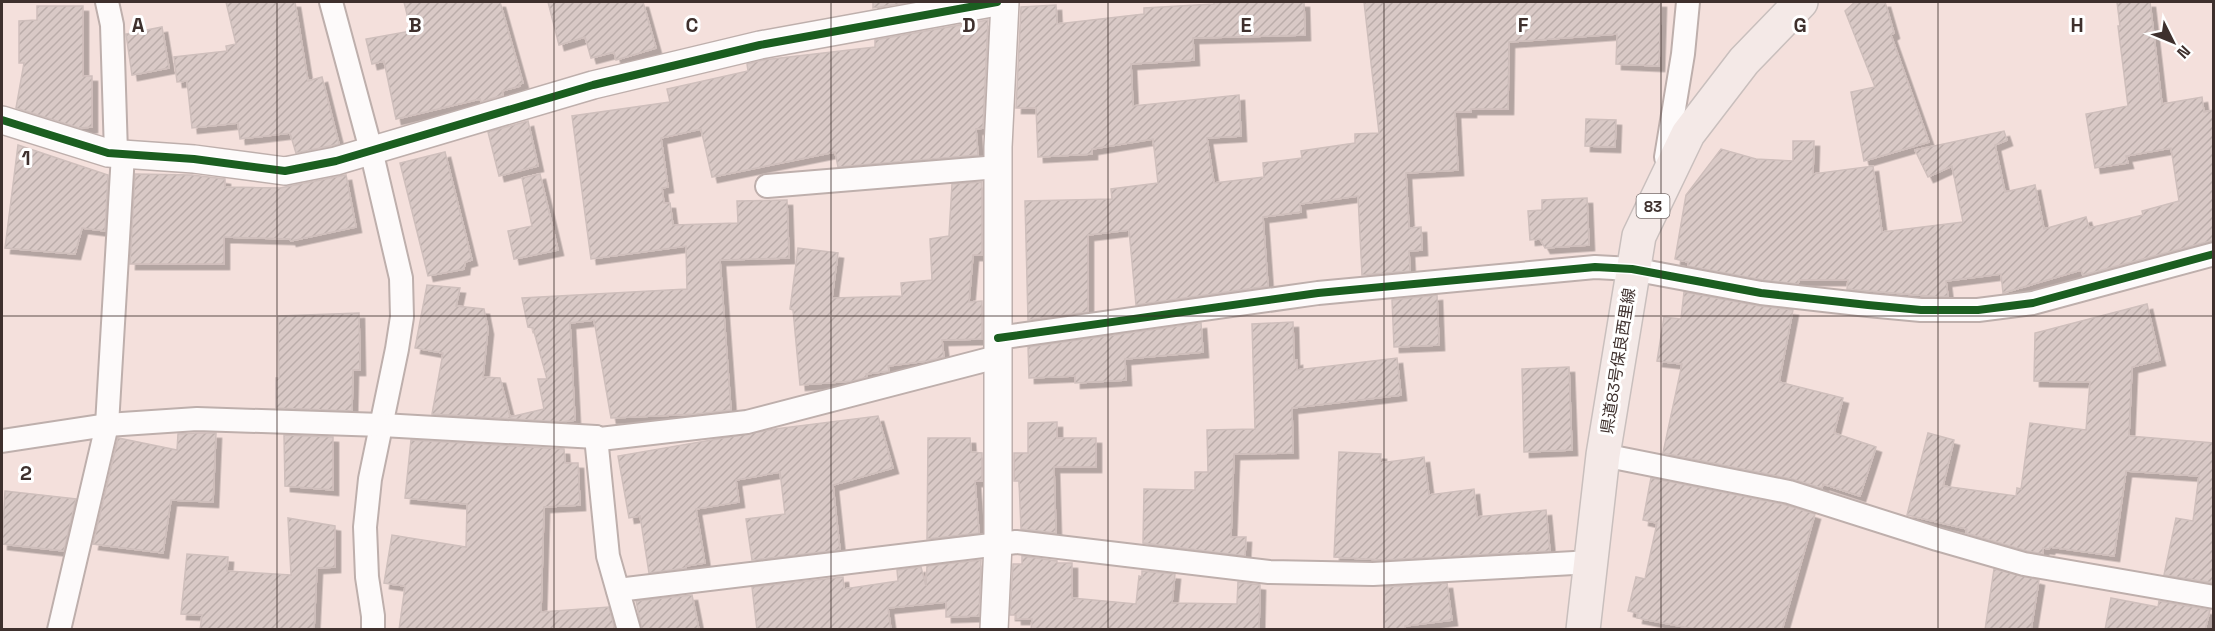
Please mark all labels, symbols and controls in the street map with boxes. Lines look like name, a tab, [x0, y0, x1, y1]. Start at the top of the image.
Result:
text: A	[132, 12, 145, 38]
text: B	[408, 12, 422, 38]
text: C	[686, 12, 699, 38]
text: D	[962, 12, 976, 38]
text: E	[1240, 12, 1252, 38]
text: F	[1518, 12, 1529, 38]
text: G	[1793, 12, 1807, 38]
text: H	[2070, 12, 2084, 38]
north arrow	[2143, 12, 2203, 72]
text: N	[2172, 41, 2195, 63]
text: 1	[21, 145, 31, 171]
road number: 83	[1636, 194, 1670, 218]
street label: 県道83号保良西里線	[1596, 286, 1640, 436]
text: 2	[20, 460, 32, 486]

